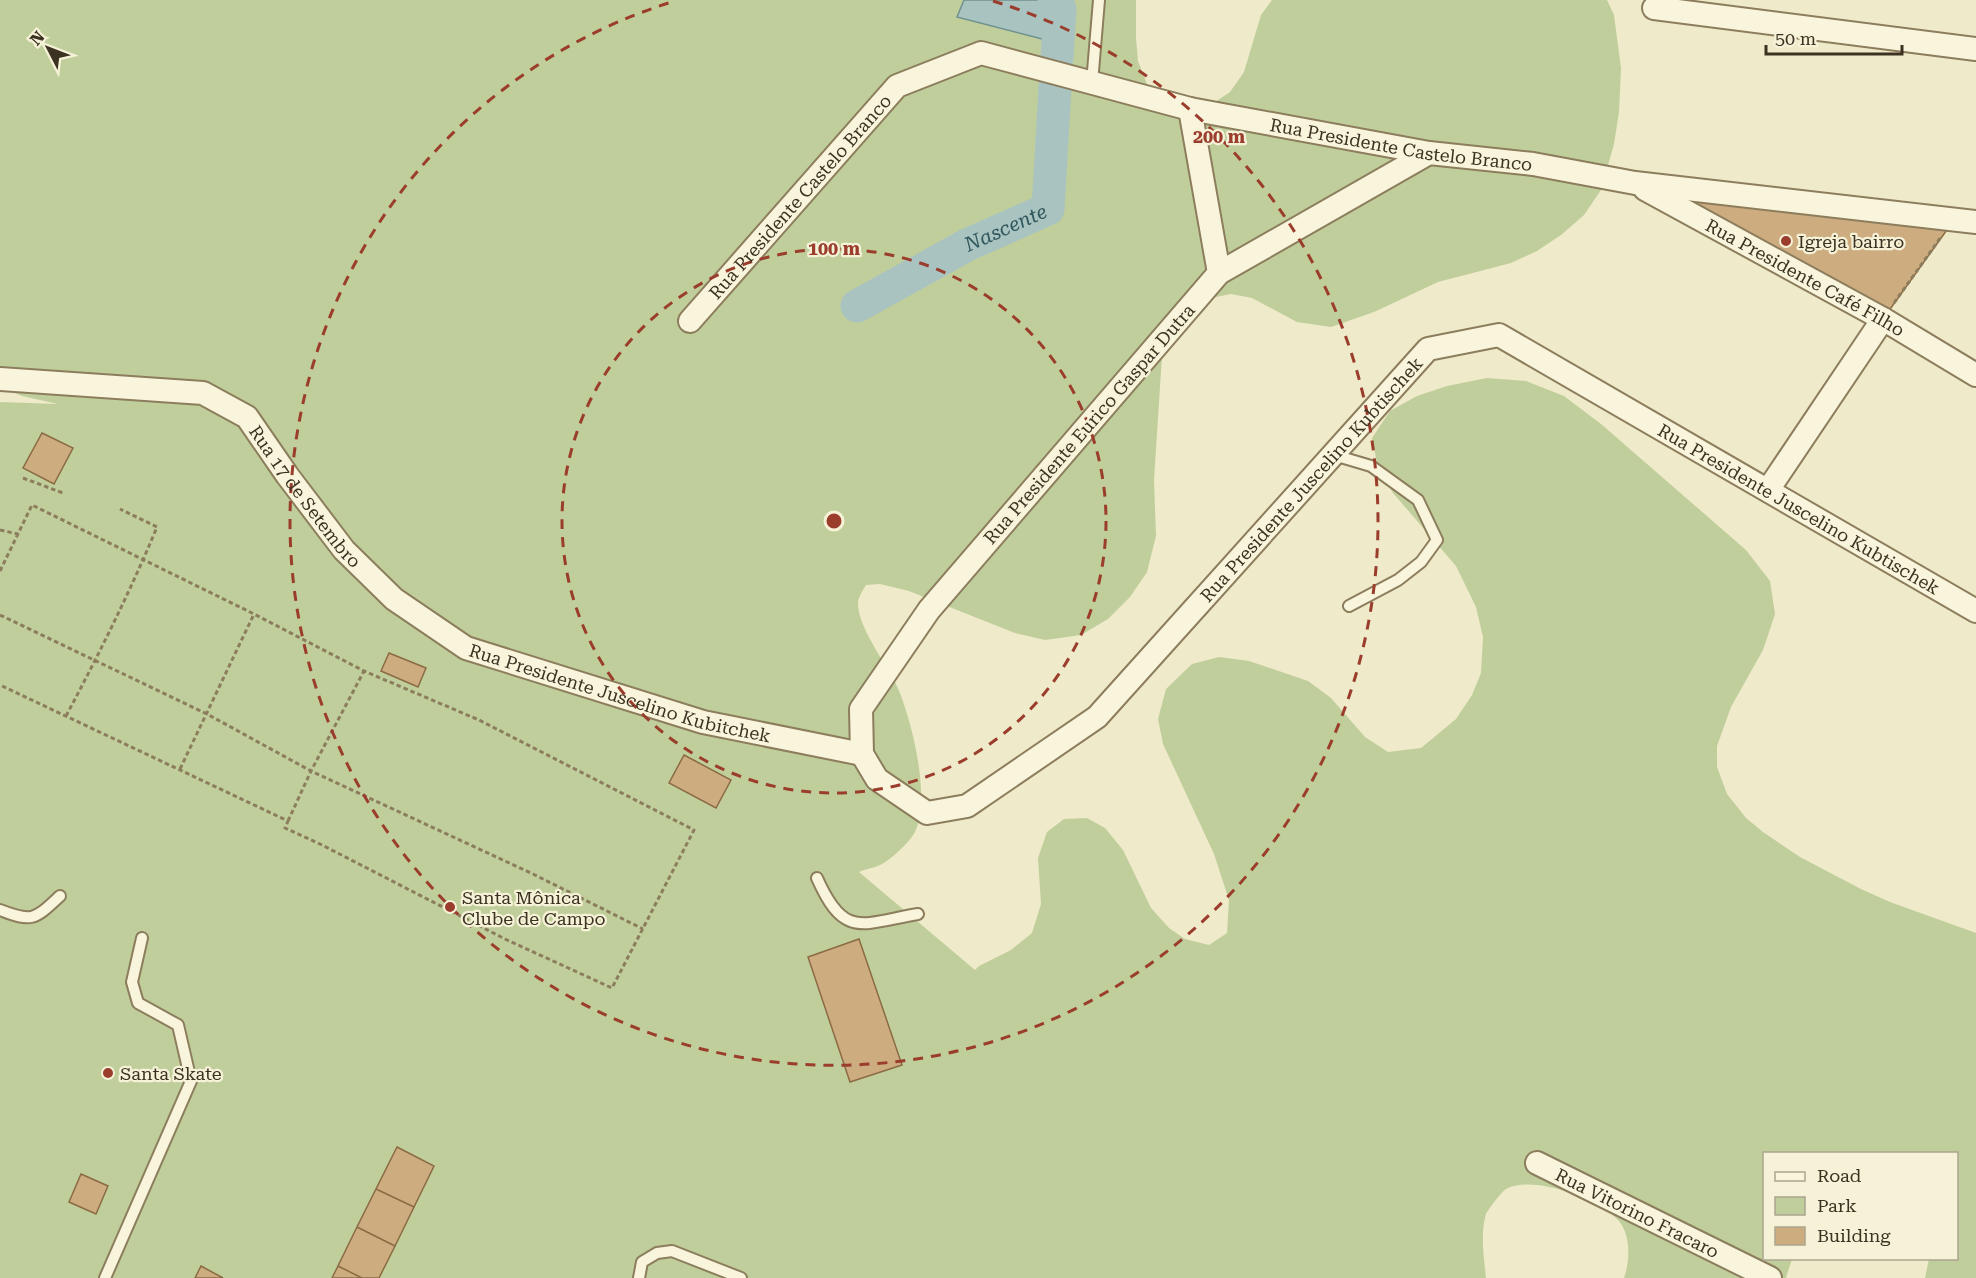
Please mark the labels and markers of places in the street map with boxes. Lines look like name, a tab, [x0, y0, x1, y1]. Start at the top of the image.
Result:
place label: Igreja bairro	[1798, 231, 1904, 252]
marker: Igreja bairro	[1779, 234, 1793, 248]
centre of rings	[824, 511, 844, 531]
place label: Santa Mônica Clube de Campo	[462, 887, 606, 929]
marker: Santa Mônica Clube de Campo	[443, 900, 457, 914]
place label: Santa Skate	[120, 1063, 222, 1084]
marker: Santa Skate	[101, 1066, 115, 1080]

